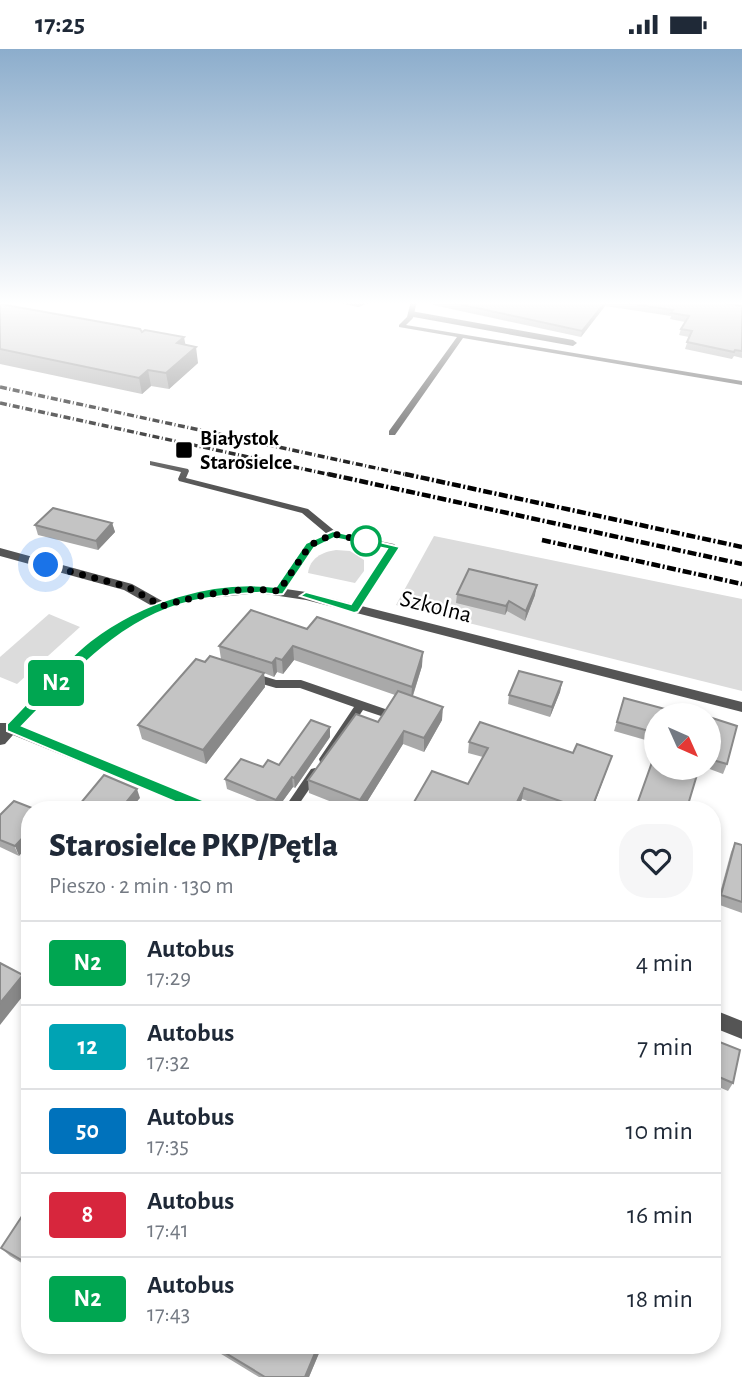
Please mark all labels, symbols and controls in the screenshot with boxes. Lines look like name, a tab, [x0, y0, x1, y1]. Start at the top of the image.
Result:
text: 17:25	[35, 11, 85, 37]
place label: Białystok Starosielce	[200, 428, 292, 473]
marker: Białystok Starosielce	[174, 440, 194, 460]
unlabelled marker	[351, 526, 381, 556]
your location	[28, 547, 63, 582]
street label: Szkolna	[397, 587, 474, 627]
line badge: N2	[24, 660, 88, 706]
text: N2	[42, 671, 70, 695]
north arrow	[644, 703, 721, 781]
map controls	[644, 703, 721, 780]
button: heart	[619, 824, 693, 898]
text: Starosielce PKP/Pętla	[49, 830, 338, 863]
text: Pieszo · 2 min · 130 m	[49, 875, 234, 898]
text: Autobus	[147, 936, 234, 962]
text: 4 min	[636, 950, 693, 976]
text: N2	[74, 951, 101, 975]
text: 17:29	[147, 967, 191, 990]
text: Autobus	[147, 1020, 234, 1046]
text: 7 min	[637, 1034, 693, 1060]
text: 12	[78, 1035, 97, 1059]
text: 17:32	[147, 1051, 190, 1074]
text: Autobus	[147, 1104, 234, 1130]
text: 10 min	[626, 1118, 693, 1144]
text: 50	[76, 1119, 99, 1143]
text: 17:35	[147, 1135, 189, 1158]
text: Autobus	[147, 1188, 234, 1214]
text: 16 min	[627, 1202, 693, 1228]
text: 8	[82, 1203, 93, 1227]
text: 17:41	[147, 1219, 189, 1242]
text: Autobus	[147, 1272, 234, 1298]
text: 18 min	[627, 1286, 693, 1312]
text: N2	[74, 1287, 101, 1311]
text: 17:43	[147, 1303, 190, 1326]

